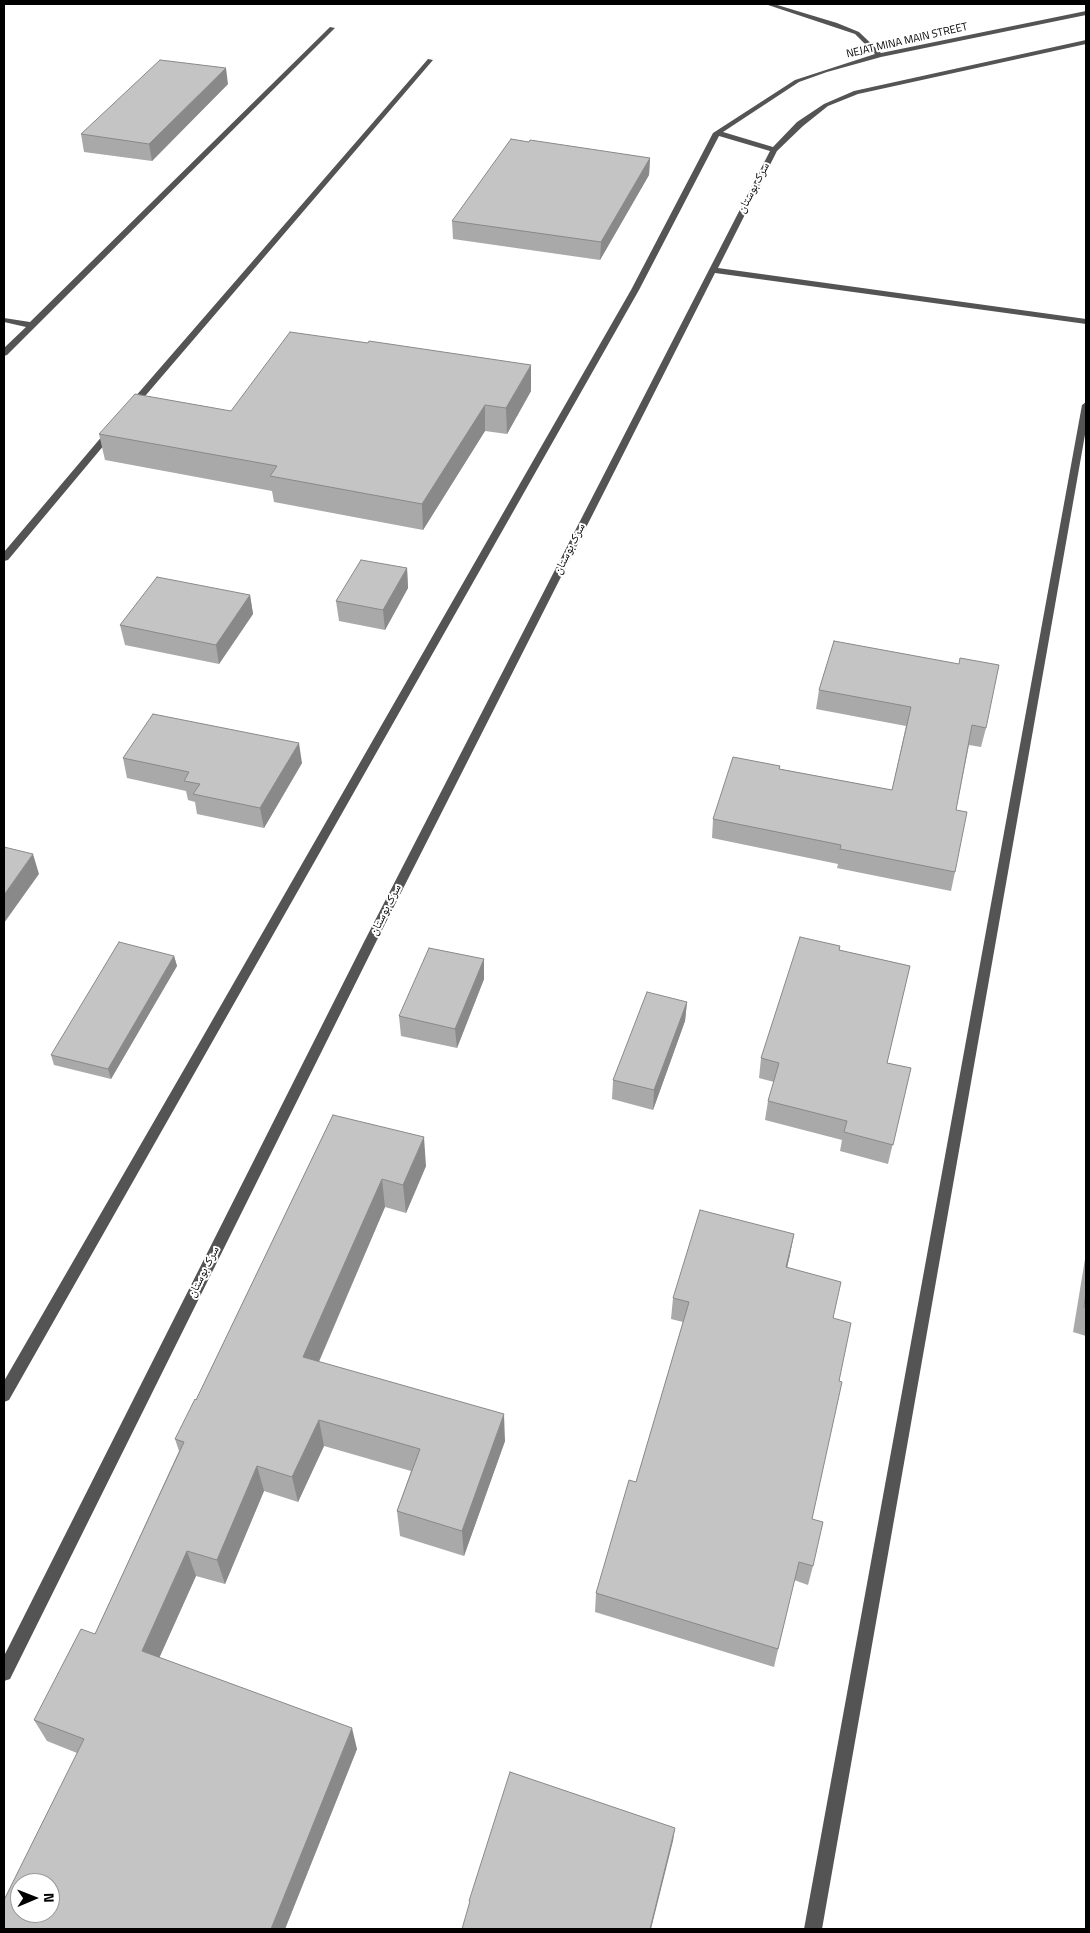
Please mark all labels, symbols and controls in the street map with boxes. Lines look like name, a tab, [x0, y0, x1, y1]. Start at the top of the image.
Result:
street label: NEJAT MINA MAIN STREET	[845, 21, 969, 61]
street label: سرک بوستان	[735, 160, 773, 216]
street label: سرک بوستان	[551, 521, 589, 577]
street label: سرک بوستان	[367, 882, 405, 938]
street label: سرک بوستان	[185, 1244, 223, 1300]
north arrow	[10, 1873, 60, 1923]
text: N	[39, 1893, 60, 1903]

